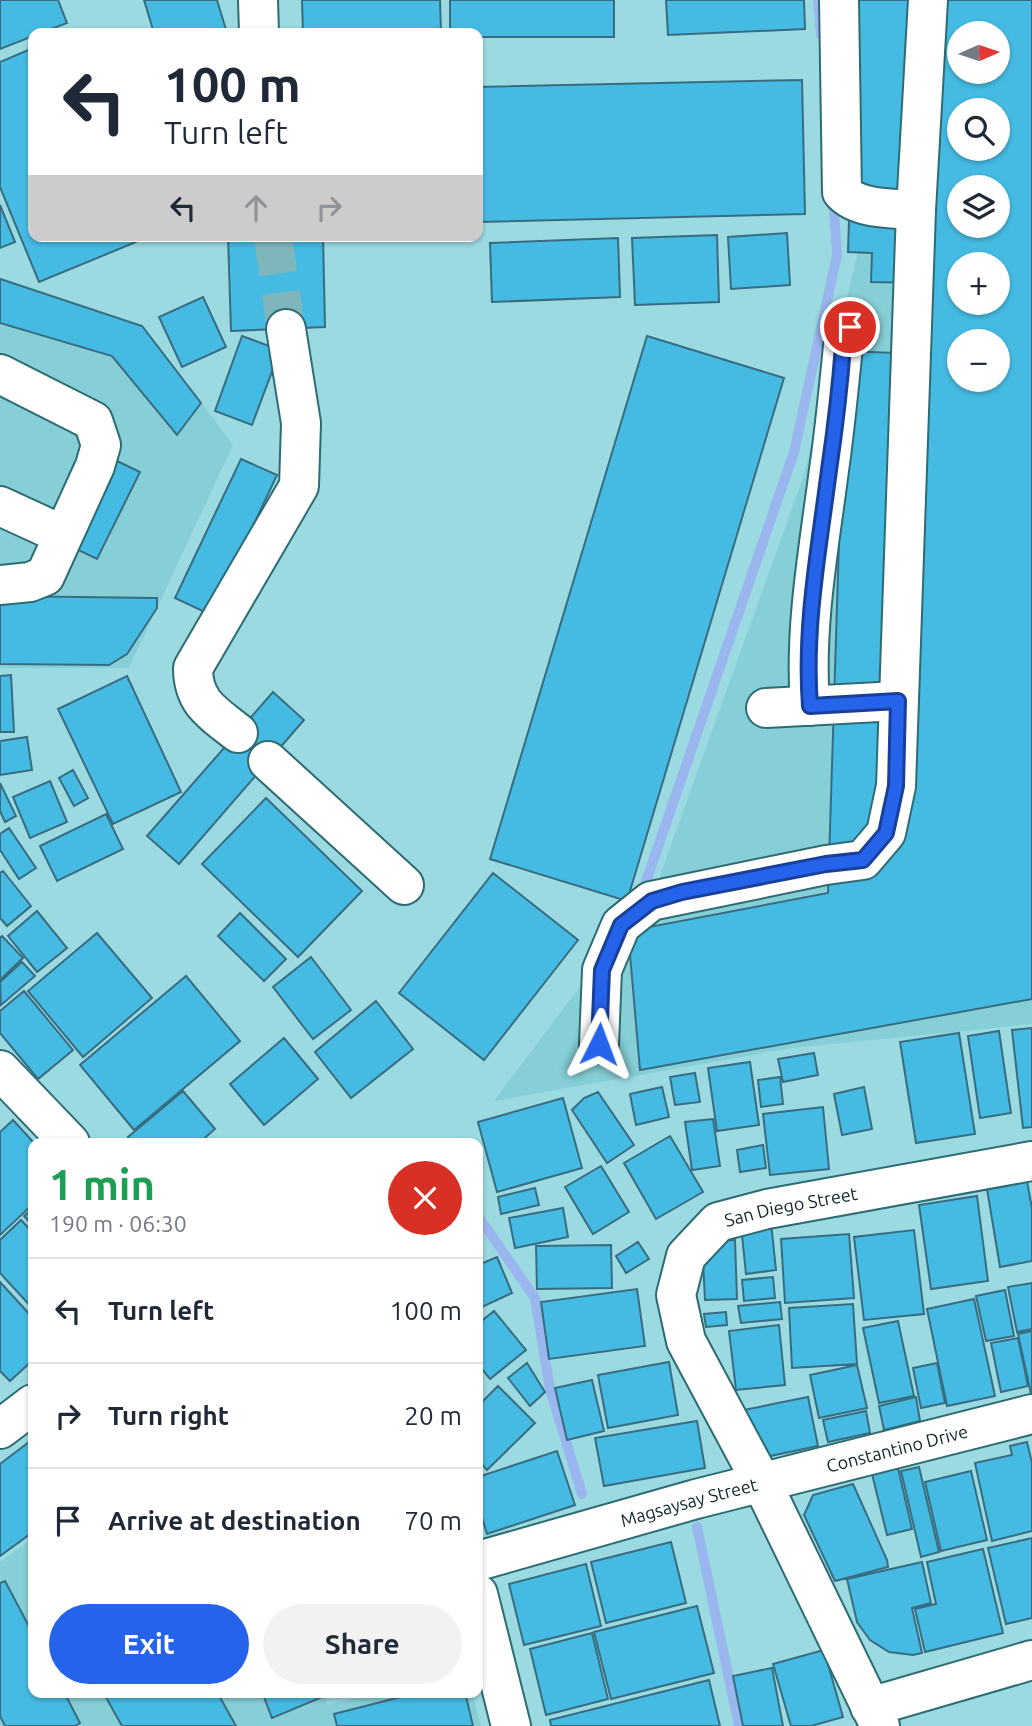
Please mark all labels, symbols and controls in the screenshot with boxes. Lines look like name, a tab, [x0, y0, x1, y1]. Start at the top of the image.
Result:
north arrow	[947, 21, 1010, 84]
map controls	[947, 21, 1010, 392]
icon: left	[49, 56, 140, 147]
text: 100 m	[164, 56, 301, 111]
button: search	[947, 98, 1010, 161]
text: Turn left	[164, 114, 288, 150]
button: layers	[947, 175, 1010, 238]
icon: left	[164, 189, 202, 227]
icon: ahead	[237, 189, 275, 227]
icon: right	[310, 189, 348, 227]
button: +	[947, 252, 1010, 315]
pin	[820, 297, 880, 357]
icon: arrive	[831, 308, 869, 346]
button: −	[947, 329, 1010, 392]
position arrow	[562, 1007, 636, 1081]
text: 1 min	[49, 1161, 155, 1208]
button: close	[388, 1161, 462, 1235]
street label: San Diego Street	[722, 1183, 859, 1230]
text: 190 m · 06:30	[49, 1211, 187, 1236]
icon: left	[49, 1292, 87, 1330]
text: Turn left	[108, 1296, 214, 1325]
text: 100 m	[390, 1296, 462, 1325]
icon: right	[49, 1397, 87, 1435]
text: Turn right	[108, 1401, 229, 1430]
text: 20 m	[404, 1401, 462, 1430]
street label: Constantino Drive	[824, 1421, 970, 1476]
street label: Magsaysay Street	[618, 1474, 759, 1530]
icon: arrive	[49, 1502, 87, 1540]
text: Arrive at destination	[108, 1506, 361, 1535]
text: 70 m	[404, 1506, 462, 1535]
button: Exit	[49, 1604, 249, 1684]
button: Share	[263, 1604, 462, 1684]

